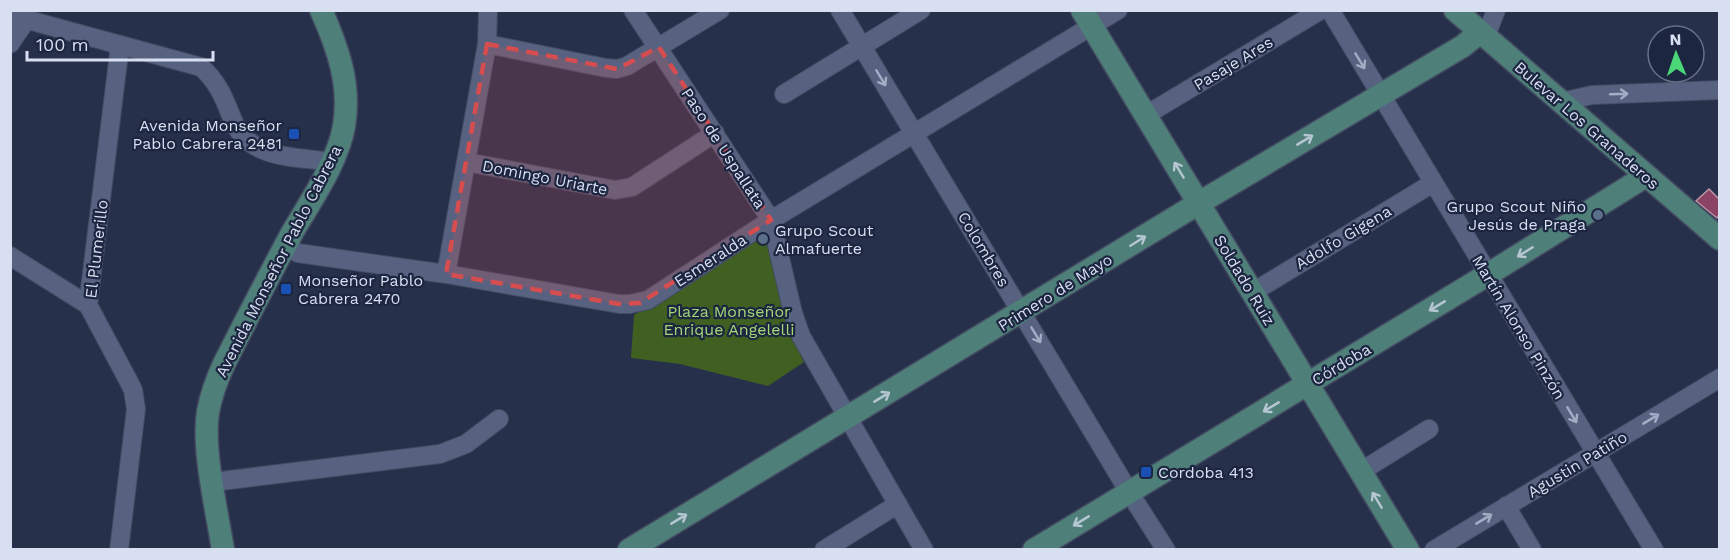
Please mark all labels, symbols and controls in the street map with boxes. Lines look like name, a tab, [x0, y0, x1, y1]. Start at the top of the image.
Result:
scale bar	[27, 24, 213, 62]
north arrow	[1646, 24, 1706, 84]
text: N	[1669, 30, 1682, 49]
street label: Pasaje Ares	[1190, 32, 1276, 95]
text: 100 m	[36, 34, 89, 55]
one-way arrow	[1354, 52, 1366, 69]
street label: Bulevar Los Granaderos	[1511, 57, 1663, 193]
one-way arrow	[875, 69, 887, 86]
street label: Paso de Uspallata	[677, 84, 770, 212]
one-way arrow	[1608, 88, 1628, 99]
place label: Avenida Monseñor Pablo Cabrera 2481	[132, 116, 282, 153]
marker: Avenida Monseñor Pablo Cabrera 2481	[287, 127, 301, 141]
one-way arrow	[1296, 133, 1313, 145]
street label: Avenida Monseñor Pablo Cabrera	[212, 142, 345, 380]
street label: Domingo Uriarte	[481, 156, 609, 199]
one-way arrow	[1173, 162, 1185, 179]
place label: Grupo Scout Niño Jesús de Praga	[1447, 197, 1586, 234]
street label: El Plumerillo	[81, 199, 112, 299]
street label: Adolfo Gigena	[1292, 201, 1395, 274]
street label: Colombres	[954, 208, 1013, 290]
marker: Grupo Scout Niño Jesús de Praga	[1591, 208, 1605, 222]
place label: Grupo Scout Almafuerte	[775, 221, 874, 258]
street label: Esmeralda	[671, 230, 750, 291]
marker: Grupo Scout Almafuerte	[756, 232, 770, 246]
street label: Soldado Ruiz	[1210, 232, 1279, 329]
one-way arrow	[1129, 234, 1146, 246]
one-way arrow	[1517, 246, 1534, 258]
street label: Primero de Mayo	[995, 250, 1116, 335]
street label: Martín Alonso Pinzón	[1468, 252, 1569, 403]
place label: Monseñor Pablo Cabrera 2470	[298, 271, 423, 308]
marker: Monseñor Pablo Cabrera 2470	[279, 282, 293, 296]
one-way arrow	[1429, 300, 1446, 312]
park label: Plaza Monseñor Enrique Angelelli	[663, 302, 795, 339]
one-way arrow	[1030, 326, 1042, 343]
street label: Córdoba	[1308, 339, 1374, 389]
one-way arrow	[873, 391, 890, 403]
one-way arrow	[1263, 401, 1280, 413]
one-way arrow	[1567, 406, 1579, 423]
one-way arrow	[1642, 412, 1659, 424]
street label: Agustin Patiño	[1524, 427, 1630, 502]
place label: Cordoba 413	[1158, 463, 1254, 482]
marker: Cordoba 413	[1139, 465, 1153, 479]
one-way arrow	[1371, 492, 1383, 509]
one-way arrow	[670, 513, 687, 525]
one-way arrow	[1475, 513, 1492, 525]
one-way arrow	[1073, 515, 1090, 527]

